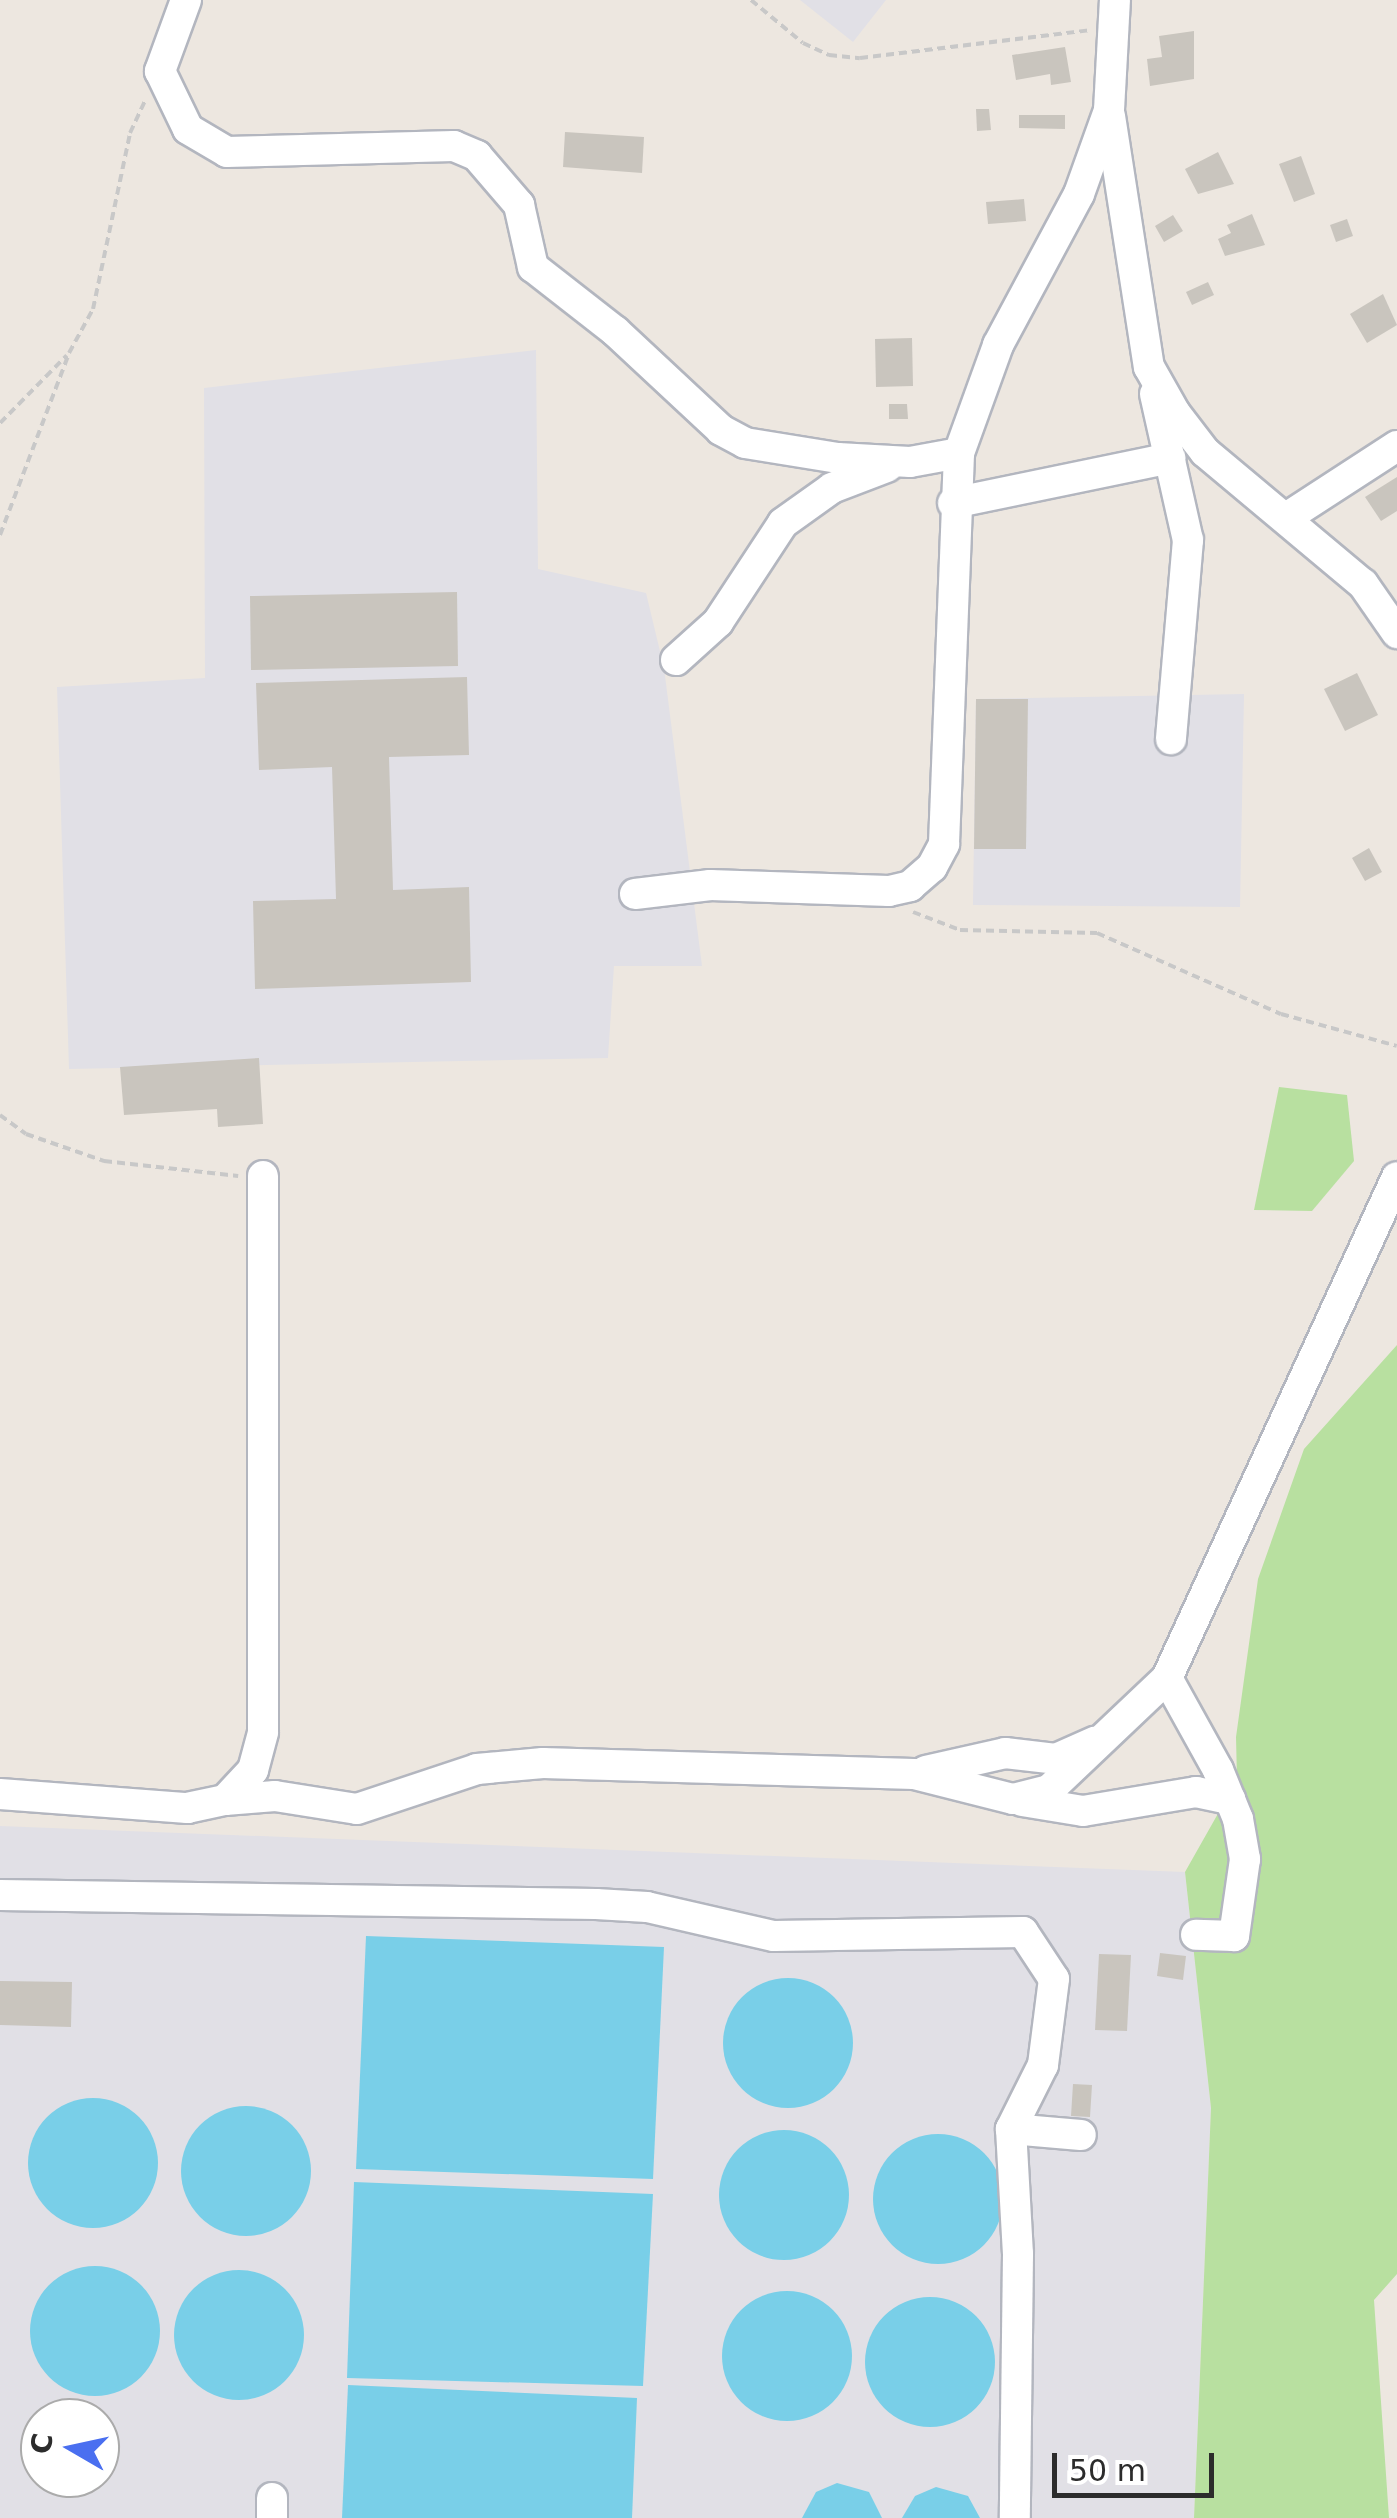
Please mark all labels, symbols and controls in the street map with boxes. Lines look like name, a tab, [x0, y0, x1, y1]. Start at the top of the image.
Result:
north arrow	[20, 2398, 120, 2498]
text: С	[24, 2431, 60, 2456]
scale bar	[1057, 2433, 1220, 2495]
text: 50 m	[1069, 2453, 1146, 2488]

